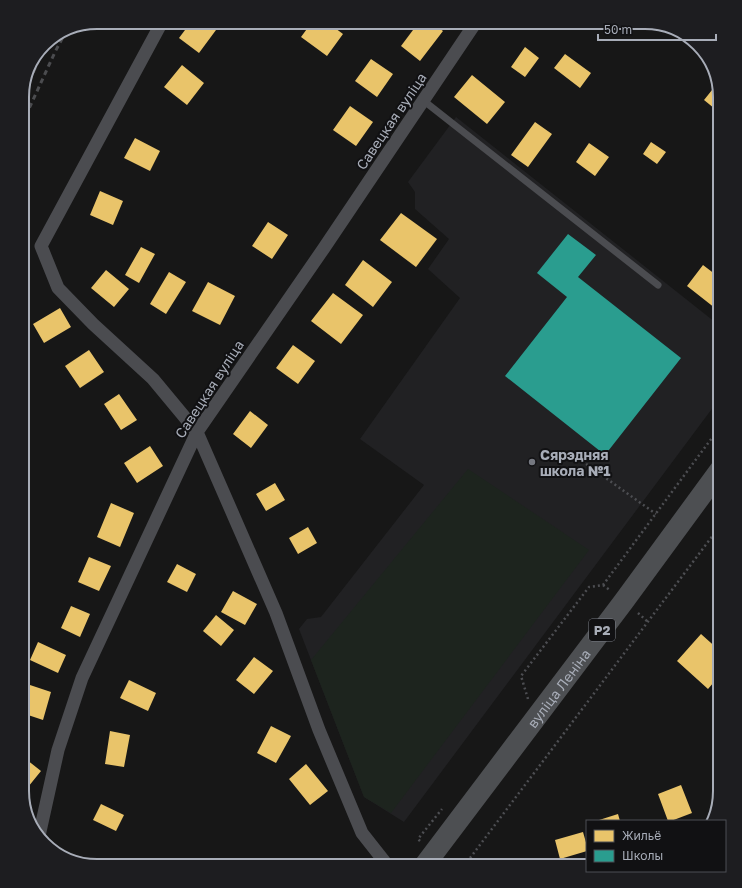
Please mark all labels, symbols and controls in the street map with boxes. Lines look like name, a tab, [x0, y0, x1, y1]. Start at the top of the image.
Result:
scale bar	[598, 16, 716, 42]
text: 50 m	[604, 22, 632, 37]
street label: Савецкая вуліца	[352, 69, 430, 173]
street label: Савецкая вуліца	[171, 337, 247, 441]
place label: Сярэдняя школа №1	[540, 446, 611, 479]
marker: Сярэдняя школа №1	[527, 457, 537, 467]
road number: Р2	[589, 619, 615, 641]
street label: вуліца Леніна	[523, 645, 594, 731]
legend	[586, 820, 726, 872]
text: Жильё	[622, 828, 661, 843]
text: Школы	[622, 848, 663, 863]

